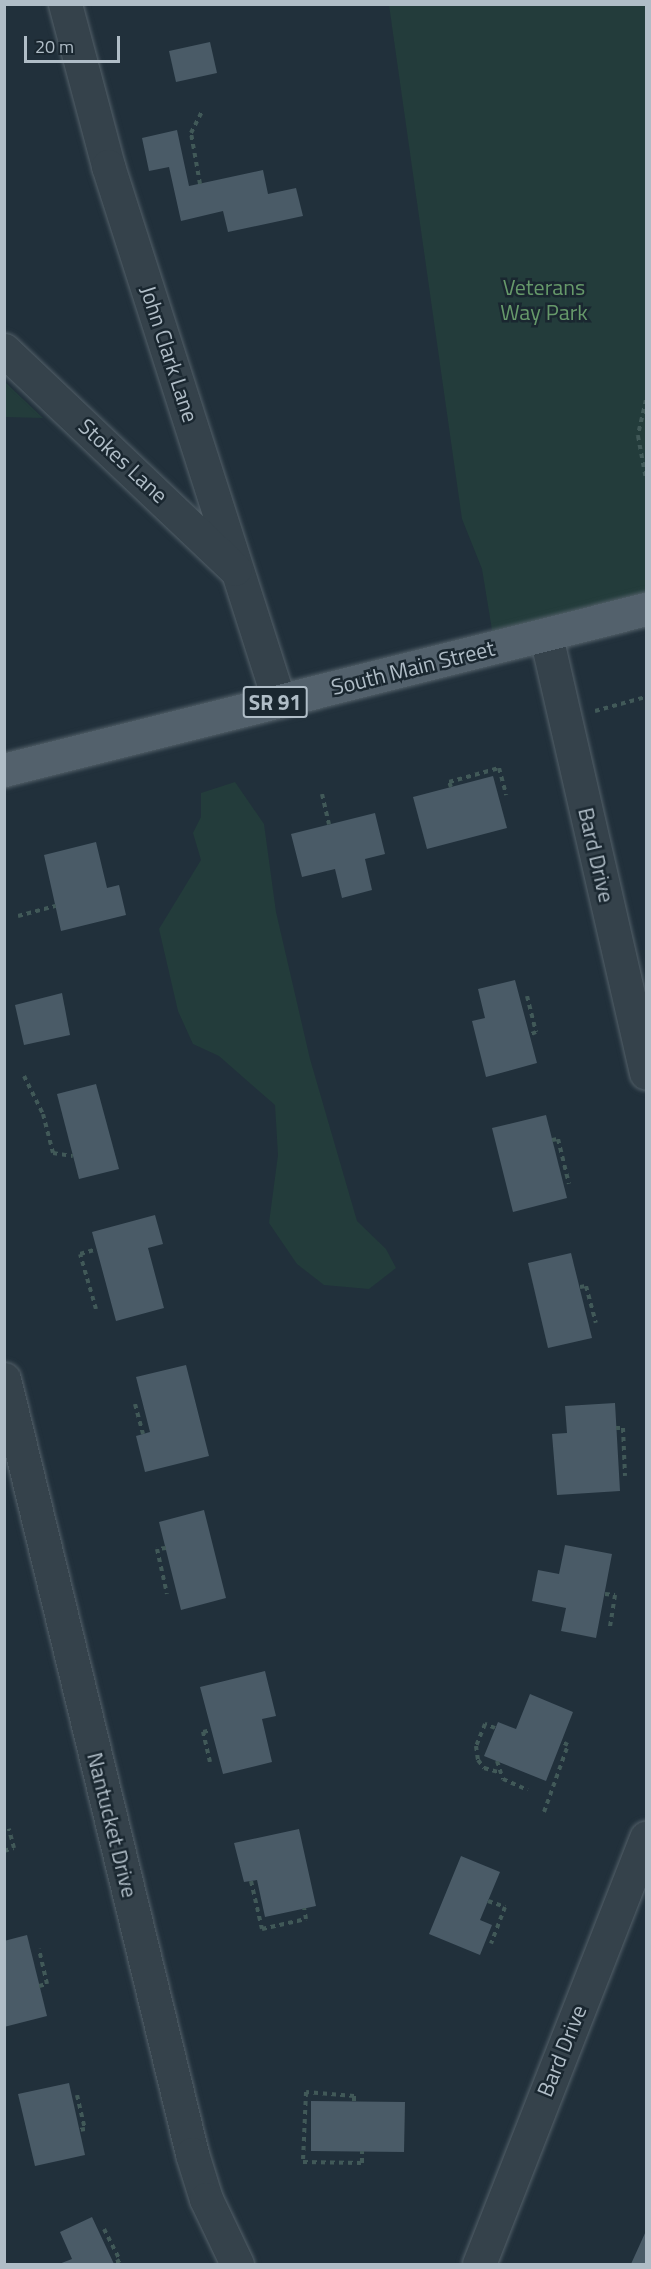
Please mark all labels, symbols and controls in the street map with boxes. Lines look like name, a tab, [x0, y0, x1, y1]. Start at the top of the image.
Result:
scale bar	[27, 24, 123, 62]
text: 20 m	[35, 33, 74, 60]
park label: Veterans Way Park	[500, 274, 588, 326]
street label: John Clark Lane	[135, 282, 203, 426]
street label: Stokes Lane	[73, 413, 173, 509]
street label: South Main Street	[329, 635, 497, 701]
road number: SR 91	[242, 684, 308, 720]
street label: Bard Drive	[572, 805, 620, 905]
street label: Nantucket Drive	[81, 1750, 143, 1900]
street label: Bard Drive	[532, 2001, 592, 2101]

